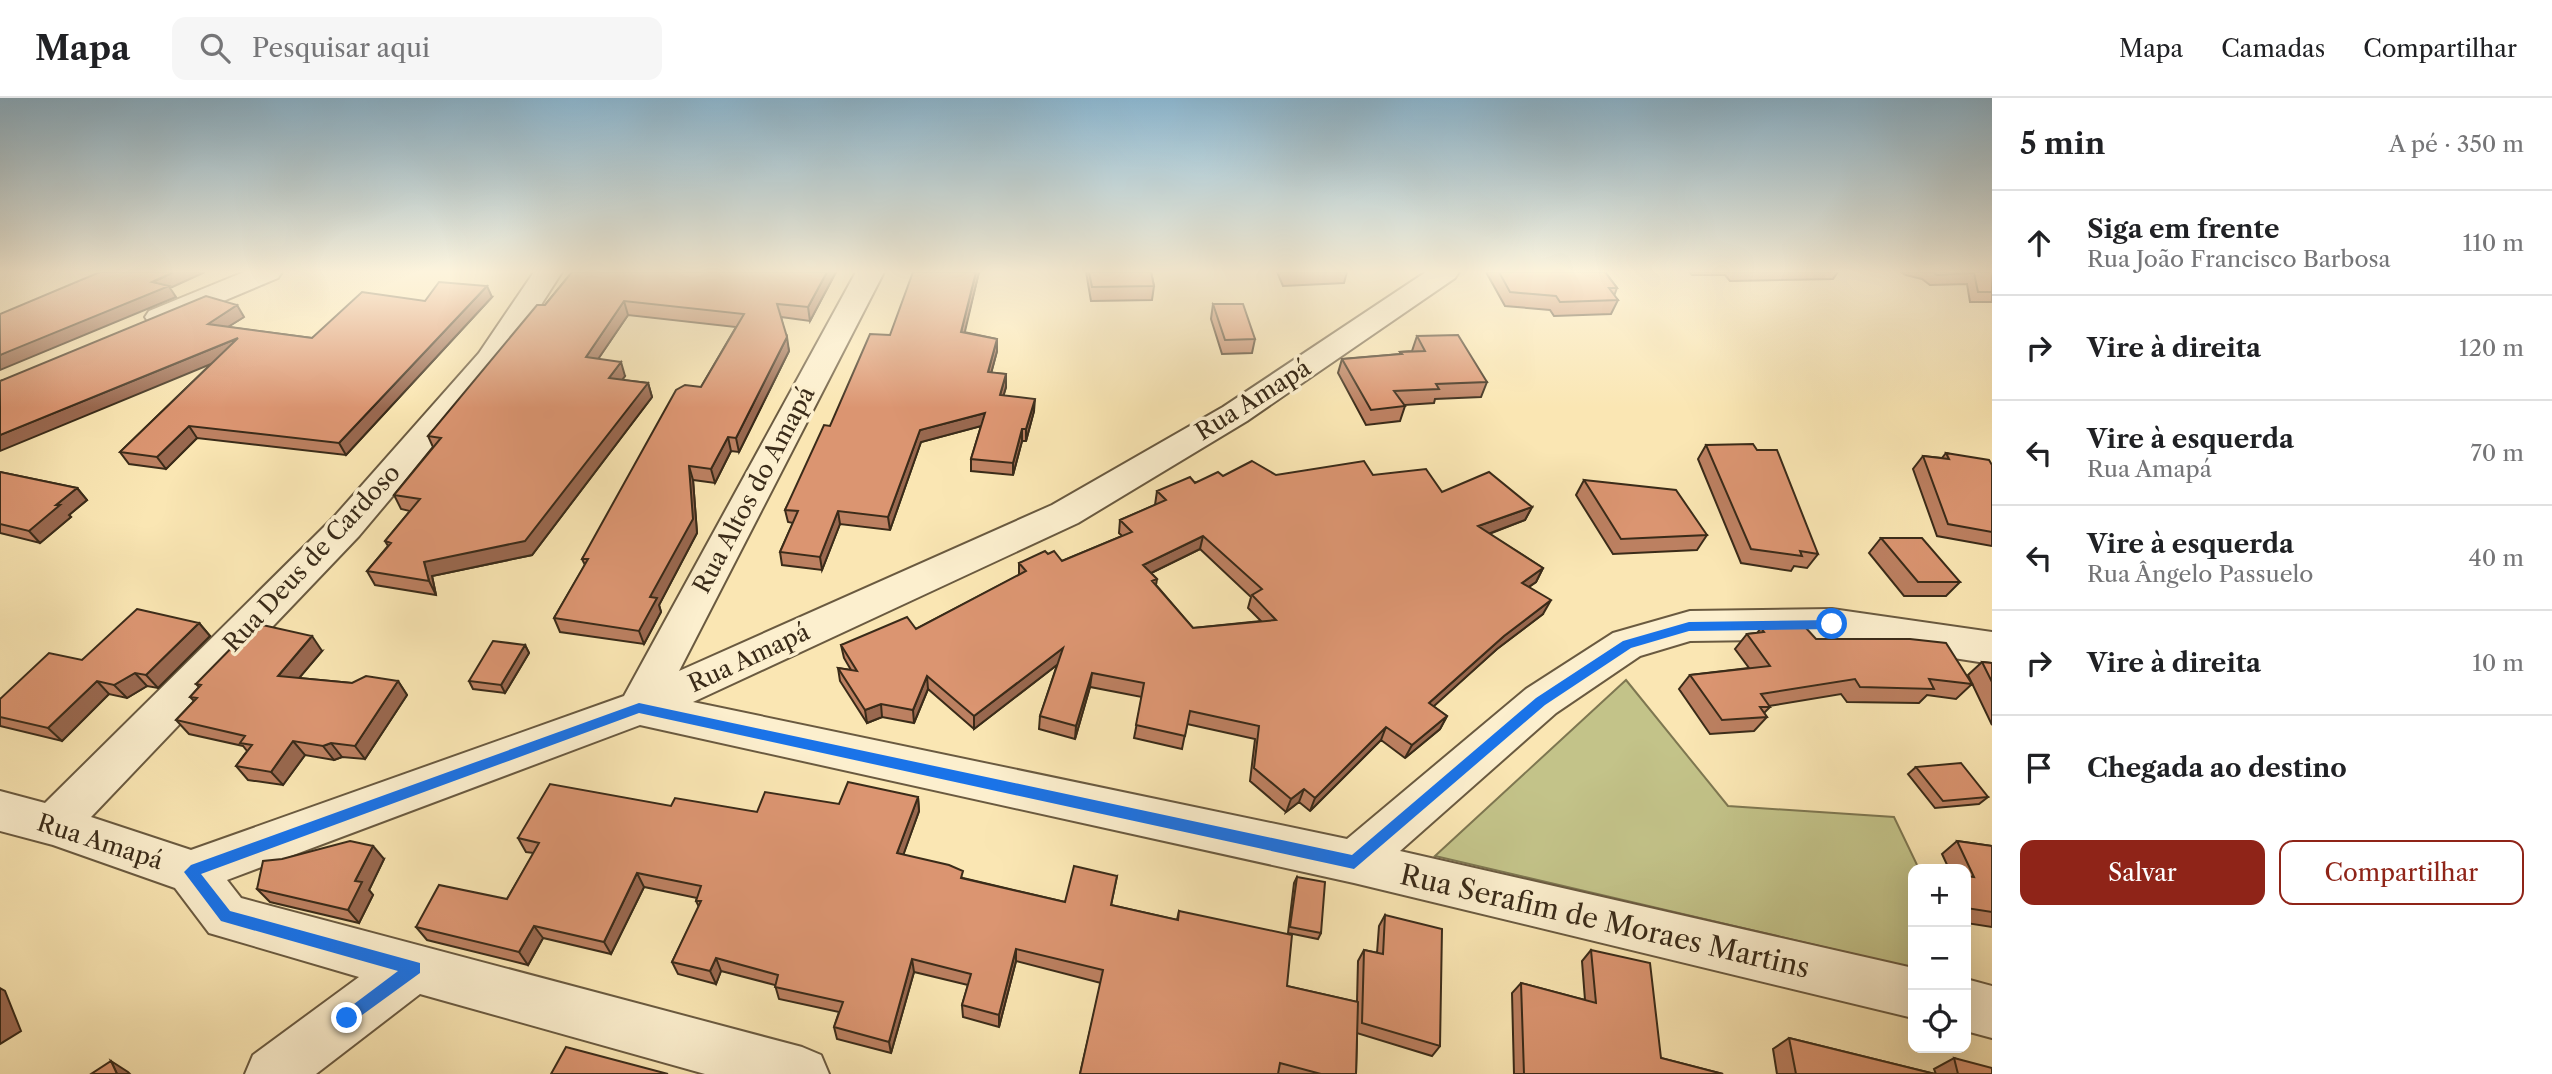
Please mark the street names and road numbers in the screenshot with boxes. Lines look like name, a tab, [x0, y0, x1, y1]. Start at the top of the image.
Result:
street label: Rua Amapá	[1190, 353, 1316, 446]
street label: Rua Altos do Amapá	[687, 381, 821, 598]
street label: Rua Deus de Cardoso	[217, 458, 406, 657]
street label: Rua Amapá	[684, 617, 814, 698]
street label: Rua Amapá	[34, 808, 167, 876]
street label: Rua Serafim de Moraes Martins	[1397, 857, 1813, 985]

